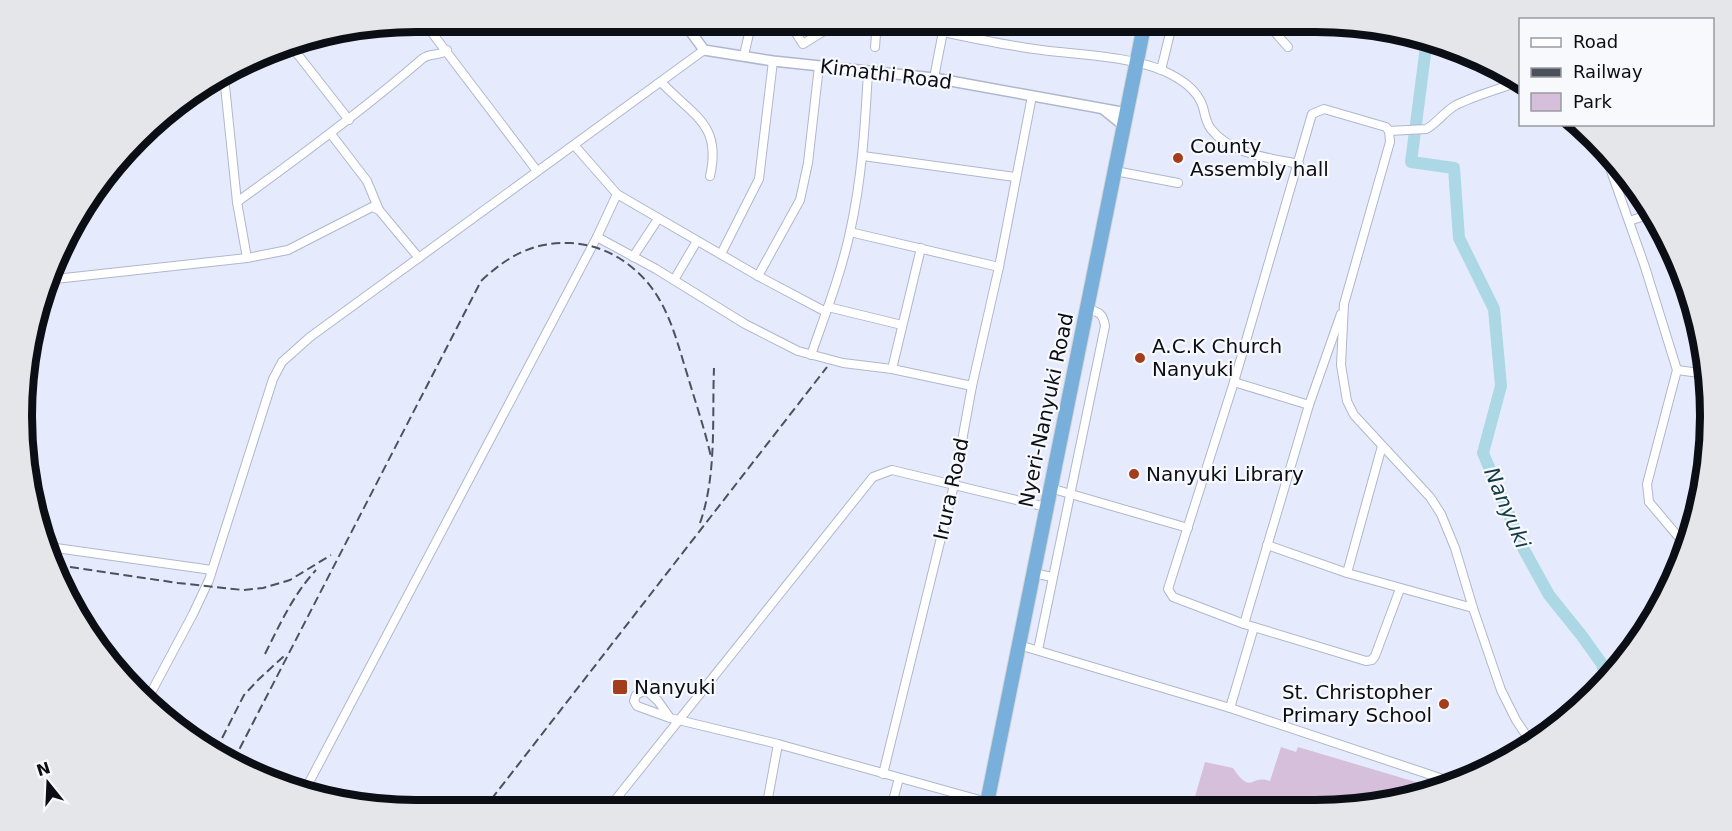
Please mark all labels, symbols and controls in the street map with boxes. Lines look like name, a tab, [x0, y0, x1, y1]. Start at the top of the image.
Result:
legend	[1519, 18, 1714, 126]
text: Road	[1573, 31, 1618, 52]
street label: Kimathi Road	[819, 54, 953, 94]
text: Railway	[1573, 61, 1643, 82]
text: Park	[1573, 91, 1612, 112]
place label: County Assembly hall	[1190, 134, 1329, 181]
marker: County Assembly hall	[1171, 151, 1185, 165]
street label: Nyeri-Nanyuki Road	[1014, 311, 1078, 509]
place label: A.C.K Church Nanyuki	[1152, 334, 1282, 381]
marker: A.C.K Church Nanyuki	[1133, 351, 1147, 365]
street label: Irura Road	[928, 436, 974, 542]
place label: Nanyuki Library	[1146, 462, 1304, 486]
water label: Nanyuki	[1479, 464, 1535, 552]
marker: Nanyuki Library	[1127, 467, 1141, 481]
place label: Nanyuki	[634, 675, 716, 699]
marker: Nanyuki	[611, 678, 629, 696]
place label: St. Christopher Primary School	[1282, 680, 1433, 727]
marker: St. Christopher Primary School	[1437, 697, 1451, 711]
north arrow	[18, 753, 78, 813]
text: N	[34, 758, 53, 780]

